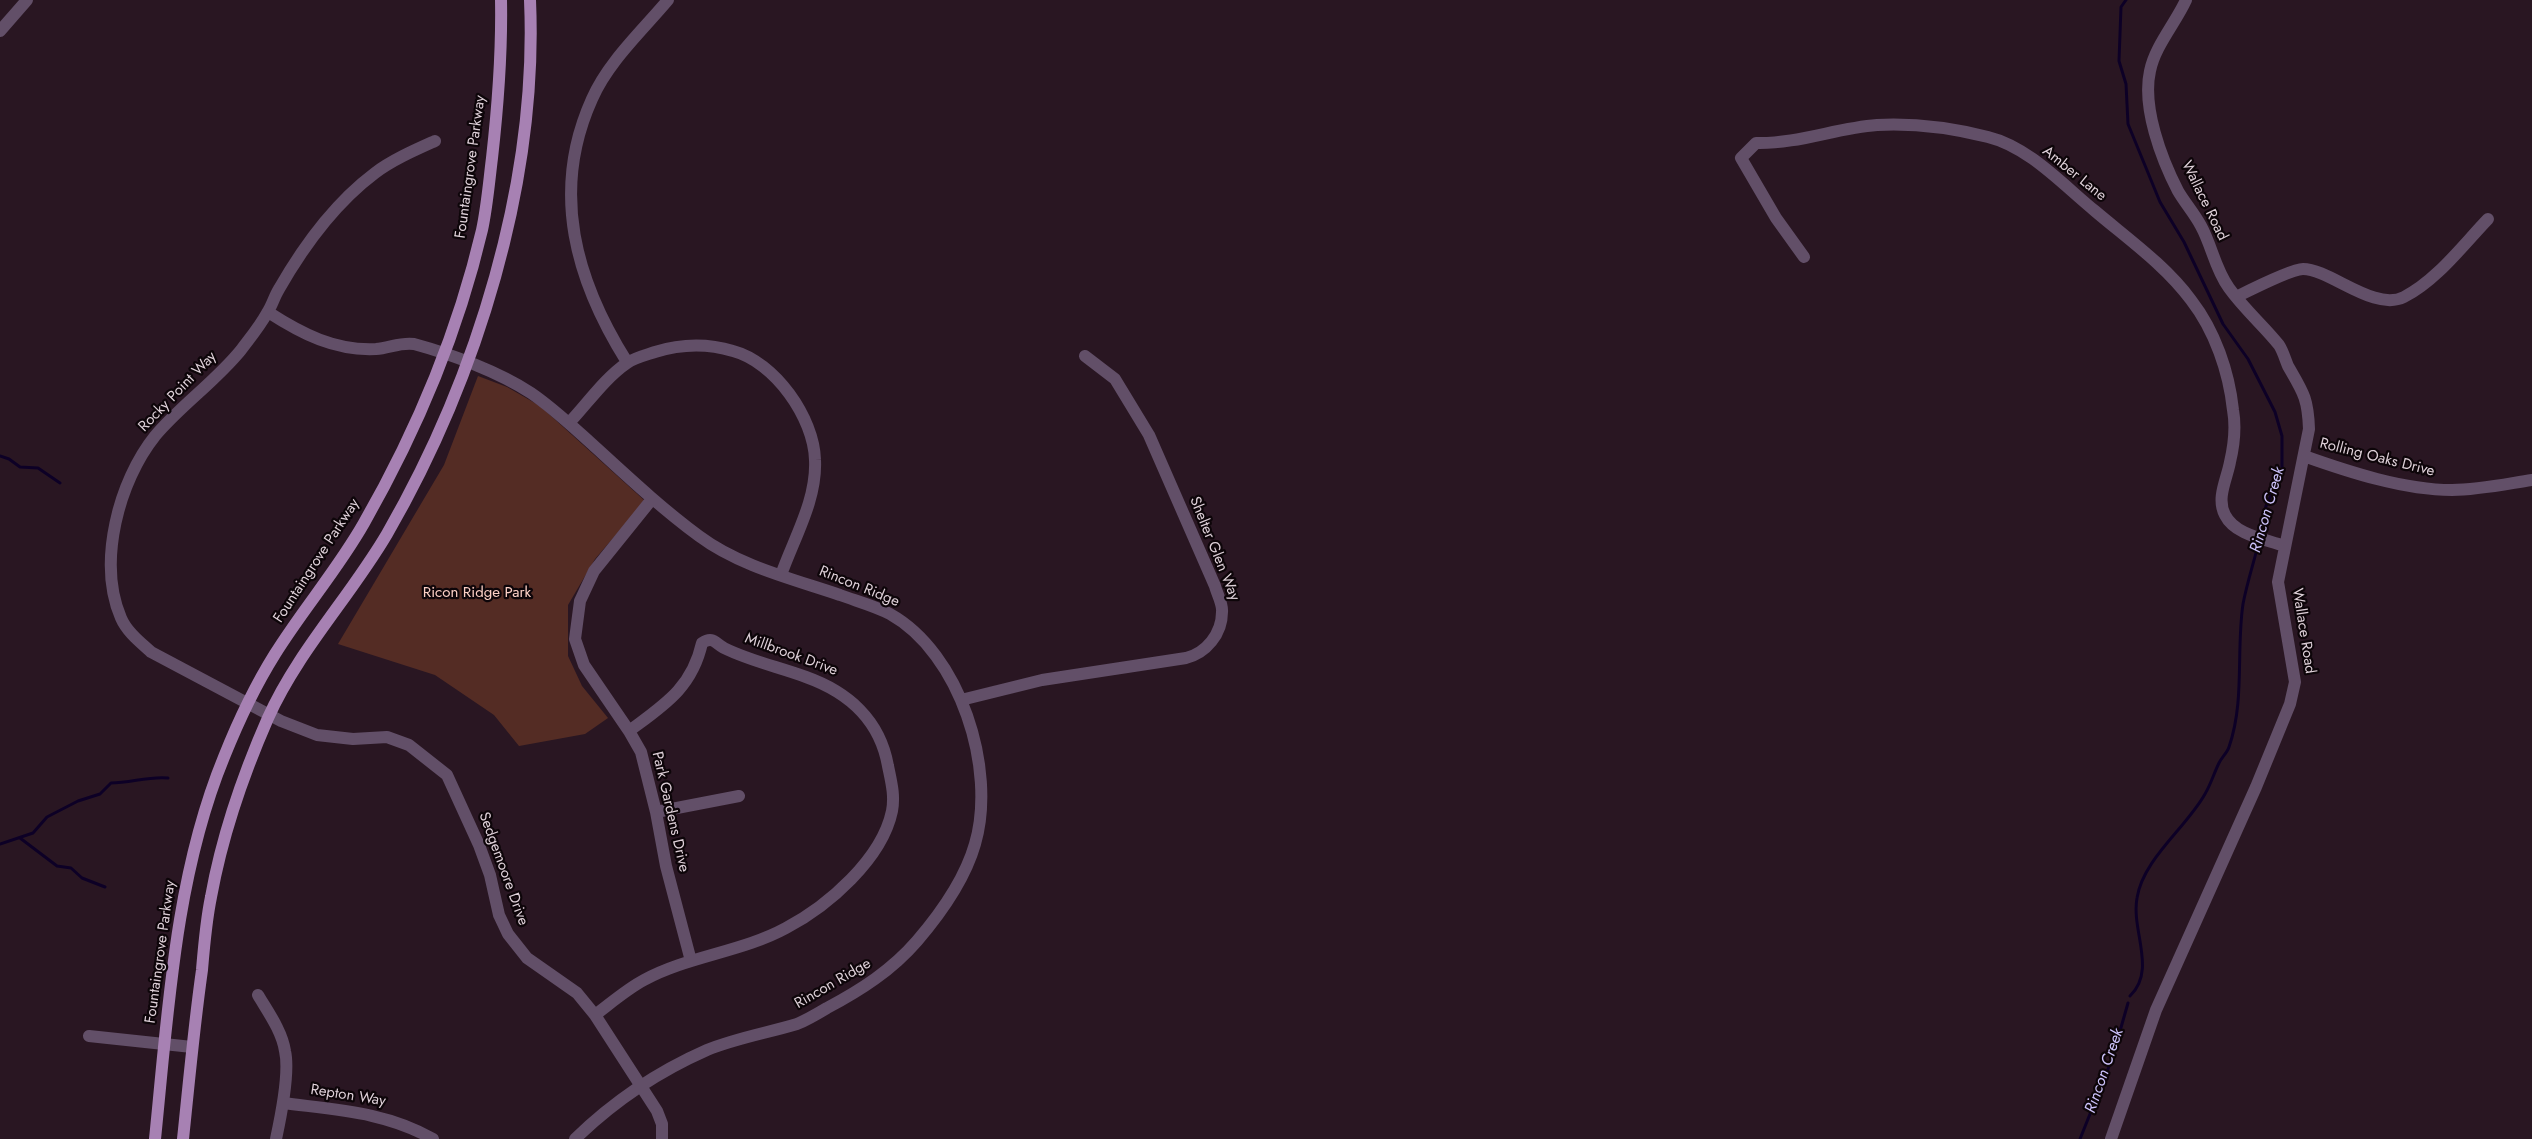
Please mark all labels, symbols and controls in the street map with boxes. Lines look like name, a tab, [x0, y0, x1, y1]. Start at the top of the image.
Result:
street label: Fountaingrove Parkway	[452, 94, 490, 240]
street label: Amber Lane	[2038, 143, 2110, 205]
street label: Wallace Road	[2177, 158, 2231, 244]
street label: Rocky Point Way	[135, 348, 221, 436]
street label: Rolling Oaks Drive	[2318, 435, 2436, 481]
water label: Rincon Creek	[2247, 465, 2289, 555]
street label: Shelter Glen Way	[1185, 494, 1243, 604]
street label: Fountaingrove Parkway	[270, 496, 364, 626]
street label: Rincon Ridge	[816, 563, 902, 611]
park label: Ricon Ridge Park	[423, 584, 531, 602]
street label: Wallace Road	[2287, 587, 2319, 675]
street label: Millbrook Drive	[742, 630, 840, 680]
street label: Park Gardens Drive	[647, 750, 693, 874]
street label: Sedgemoore Drive	[474, 810, 532, 928]
street label: Fountaingrove Parkway	[142, 879, 180, 1025]
street label: Rincon Ridge	[792, 955, 874, 1013]
water label: Rincon Creek	[2082, 1026, 2128, 1116]
street label: Repton Way	[309, 1081, 387, 1111]

